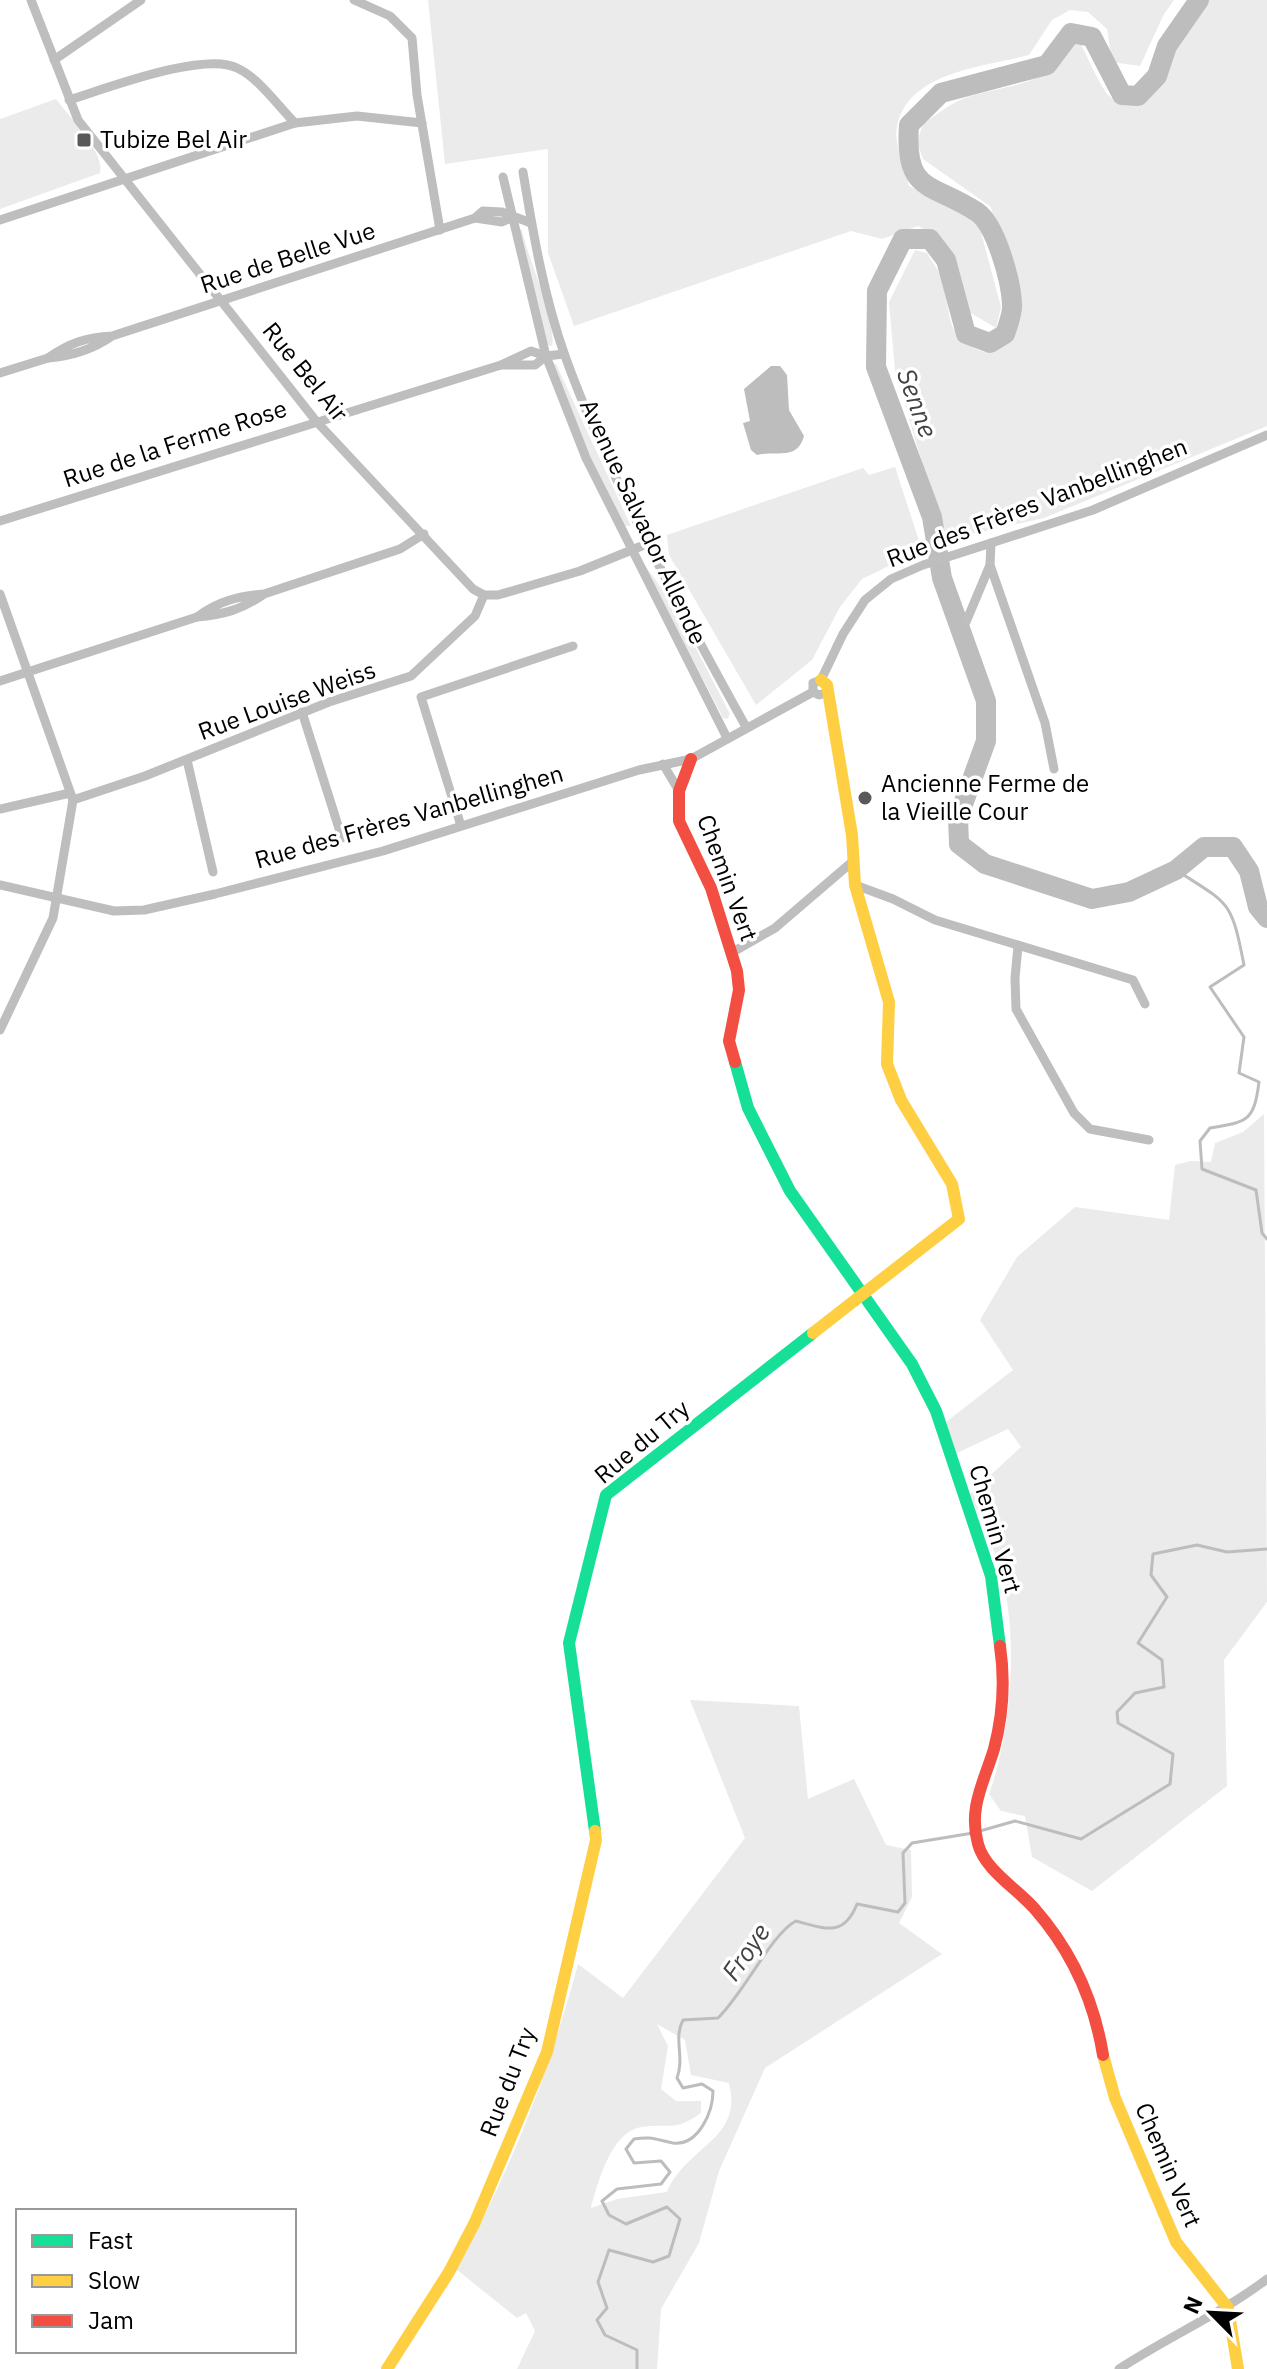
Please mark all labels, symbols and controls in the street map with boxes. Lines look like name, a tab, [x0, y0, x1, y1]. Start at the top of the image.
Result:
place label: Tubize Bel Air	[100, 123, 247, 155]
marker: Tubize Bel Air	[75, 131, 93, 149]
street label: Rue de Belle Vue	[196, 214, 379, 300]
street label: Rue Bel Air	[256, 315, 356, 428]
water label: Senne	[890, 363, 946, 442]
street label: Rue de la Ferme Rose	[59, 392, 291, 494]
street label: Avenue Salvador Allende	[573, 394, 715, 649]
street label: Rue des Frères Vanbellinghen	[882, 430, 1191, 574]
street label: Rue Louise Weiss	[193, 653, 380, 747]
street label: Rue des Frères Vanbellinghen	[251, 757, 567, 875]
place label: Ancienne Ferme de la Vieille Cour	[881, 767, 1089, 827]
marker: Ancienne Ferme de la Vieille Cour	[856, 789, 874, 807]
street label: Chemin Vert	[690, 810, 766, 945]
street label: Rue du Try	[587, 1392, 696, 1490]
street label: Chemin Vert	[962, 1461, 1030, 1597]
water label: Froye	[713, 1916, 777, 1987]
street label: Rue du Try	[472, 2022, 543, 2141]
street label: Chemin Vert	[1128, 2097, 1210, 2232]
legend	[16, 2209, 296, 2353]
text: Fast	[88, 2224, 133, 2256]
text: Slow	[88, 2264, 140, 2296]
north arrow	[1171, 2273, 1251, 2353]
text: N	[1176, 2291, 1209, 2318]
text: Jam	[88, 2304, 134, 2336]

